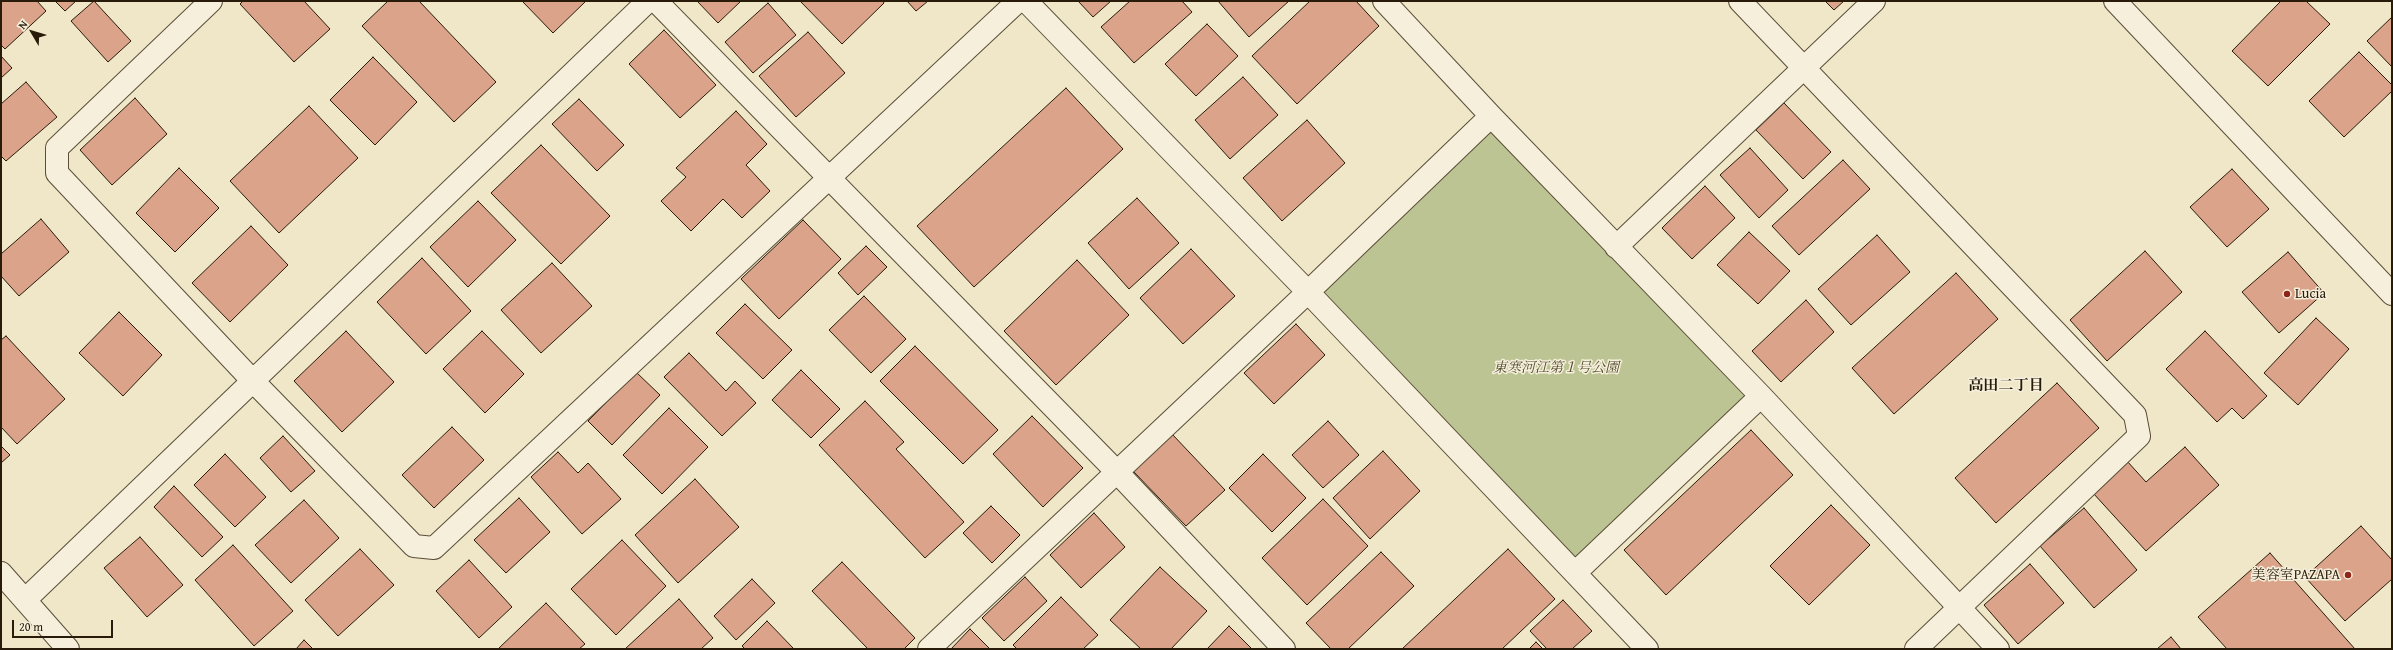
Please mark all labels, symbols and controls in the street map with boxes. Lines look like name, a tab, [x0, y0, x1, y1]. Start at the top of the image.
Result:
north arrow	[12, 12, 52, 52]
text: N	[14, 17, 31, 32]
place label: Lucia	[2295, 286, 2326, 302]
marker: Lucia	[2282, 289, 2292, 299]
park label: 東寒河江第１号公園	[1493, 360, 1619, 376]
district label: 高田二丁目	[1969, 377, 2043, 395]
place label: 美容室PAZAPA	[2252, 567, 2340, 583]
marker: 美容室PAZAPA	[2343, 570, 2353, 580]
scale bar	[14, 612, 115, 638]
text: 20 m	[19, 618, 43, 635]

